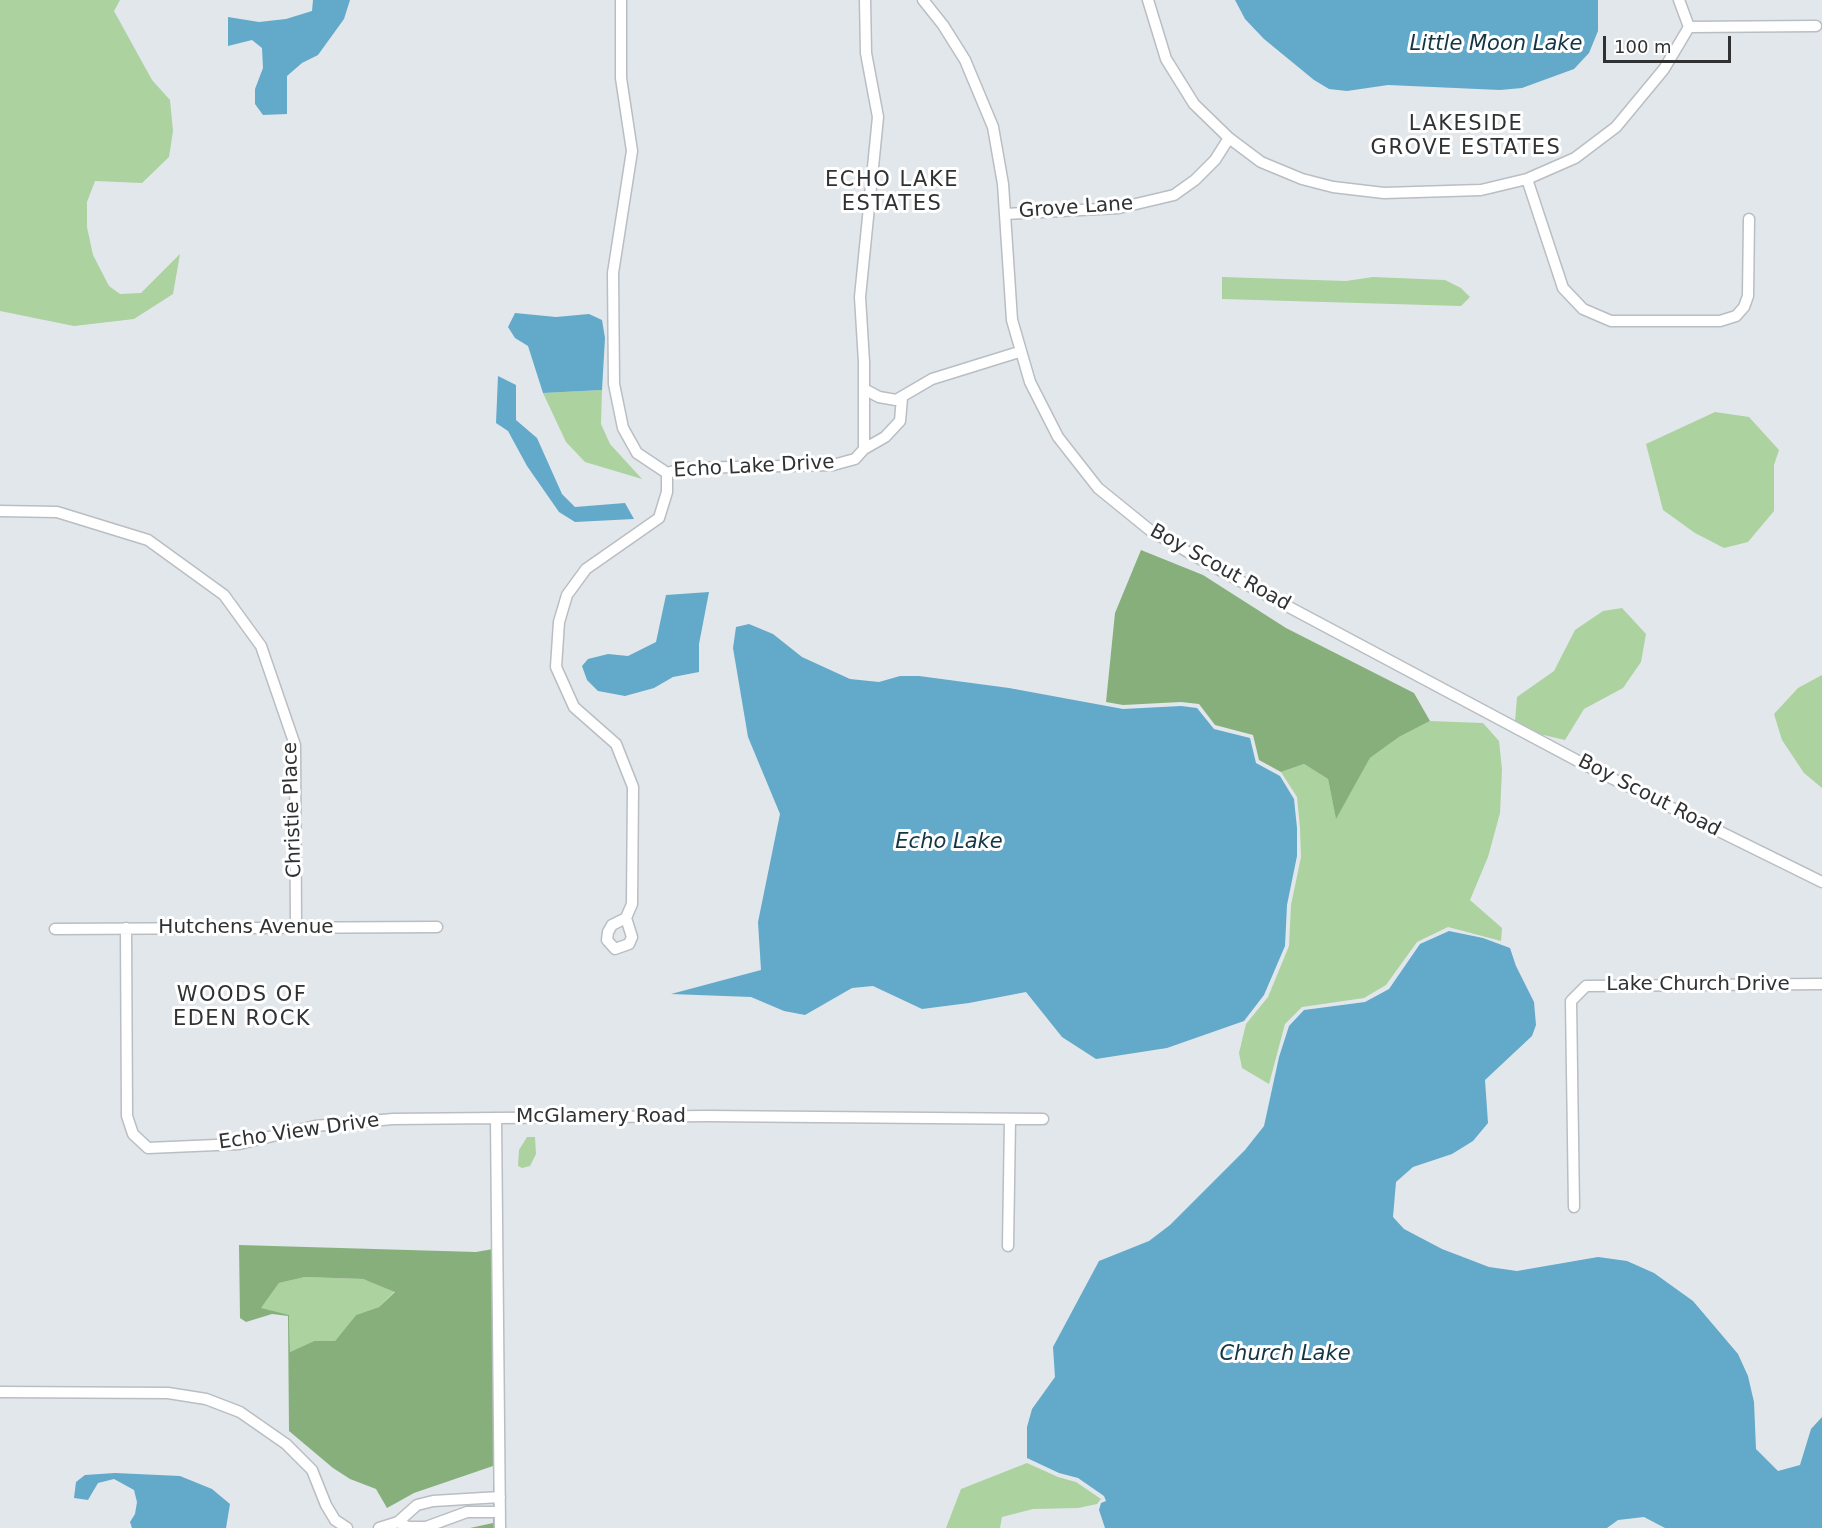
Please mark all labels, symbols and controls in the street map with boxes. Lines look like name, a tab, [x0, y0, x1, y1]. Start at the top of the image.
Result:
scale bar	[1606, 24, 1734, 62]
water label: Little Moon Lake	[1410, 32, 1582, 58]
text: 100 m	[1614, 36, 1672, 57]
district label: LAKESIDE GROVE ESTATES	[1371, 112, 1561, 162]
district label: ECHO LAKE ESTATES	[825, 168, 959, 218]
street label: Grove Lane	[1018, 192, 1134, 224]
street label: Echo Lake Drive	[673, 451, 835, 483]
street label: Boy Scout Road	[1145, 519, 1295, 617]
street label: Christie Place	[279, 742, 307, 878]
street label: Boy Scout Road	[1574, 750, 1724, 842]
water label: Echo Lake	[895, 830, 1003, 856]
street label: Hutchens Avenue	[158, 916, 334, 940]
street label: Lake Church Drive	[1606, 973, 1790, 997]
district label: WOODS OF EDEN ROCK	[173, 983, 311, 1033]
street label: McGlamery Road	[516, 1105, 686, 1129]
street label: Echo View Drive	[217, 1109, 381, 1155]
water label: Church Lake	[1219, 1342, 1351, 1368]

